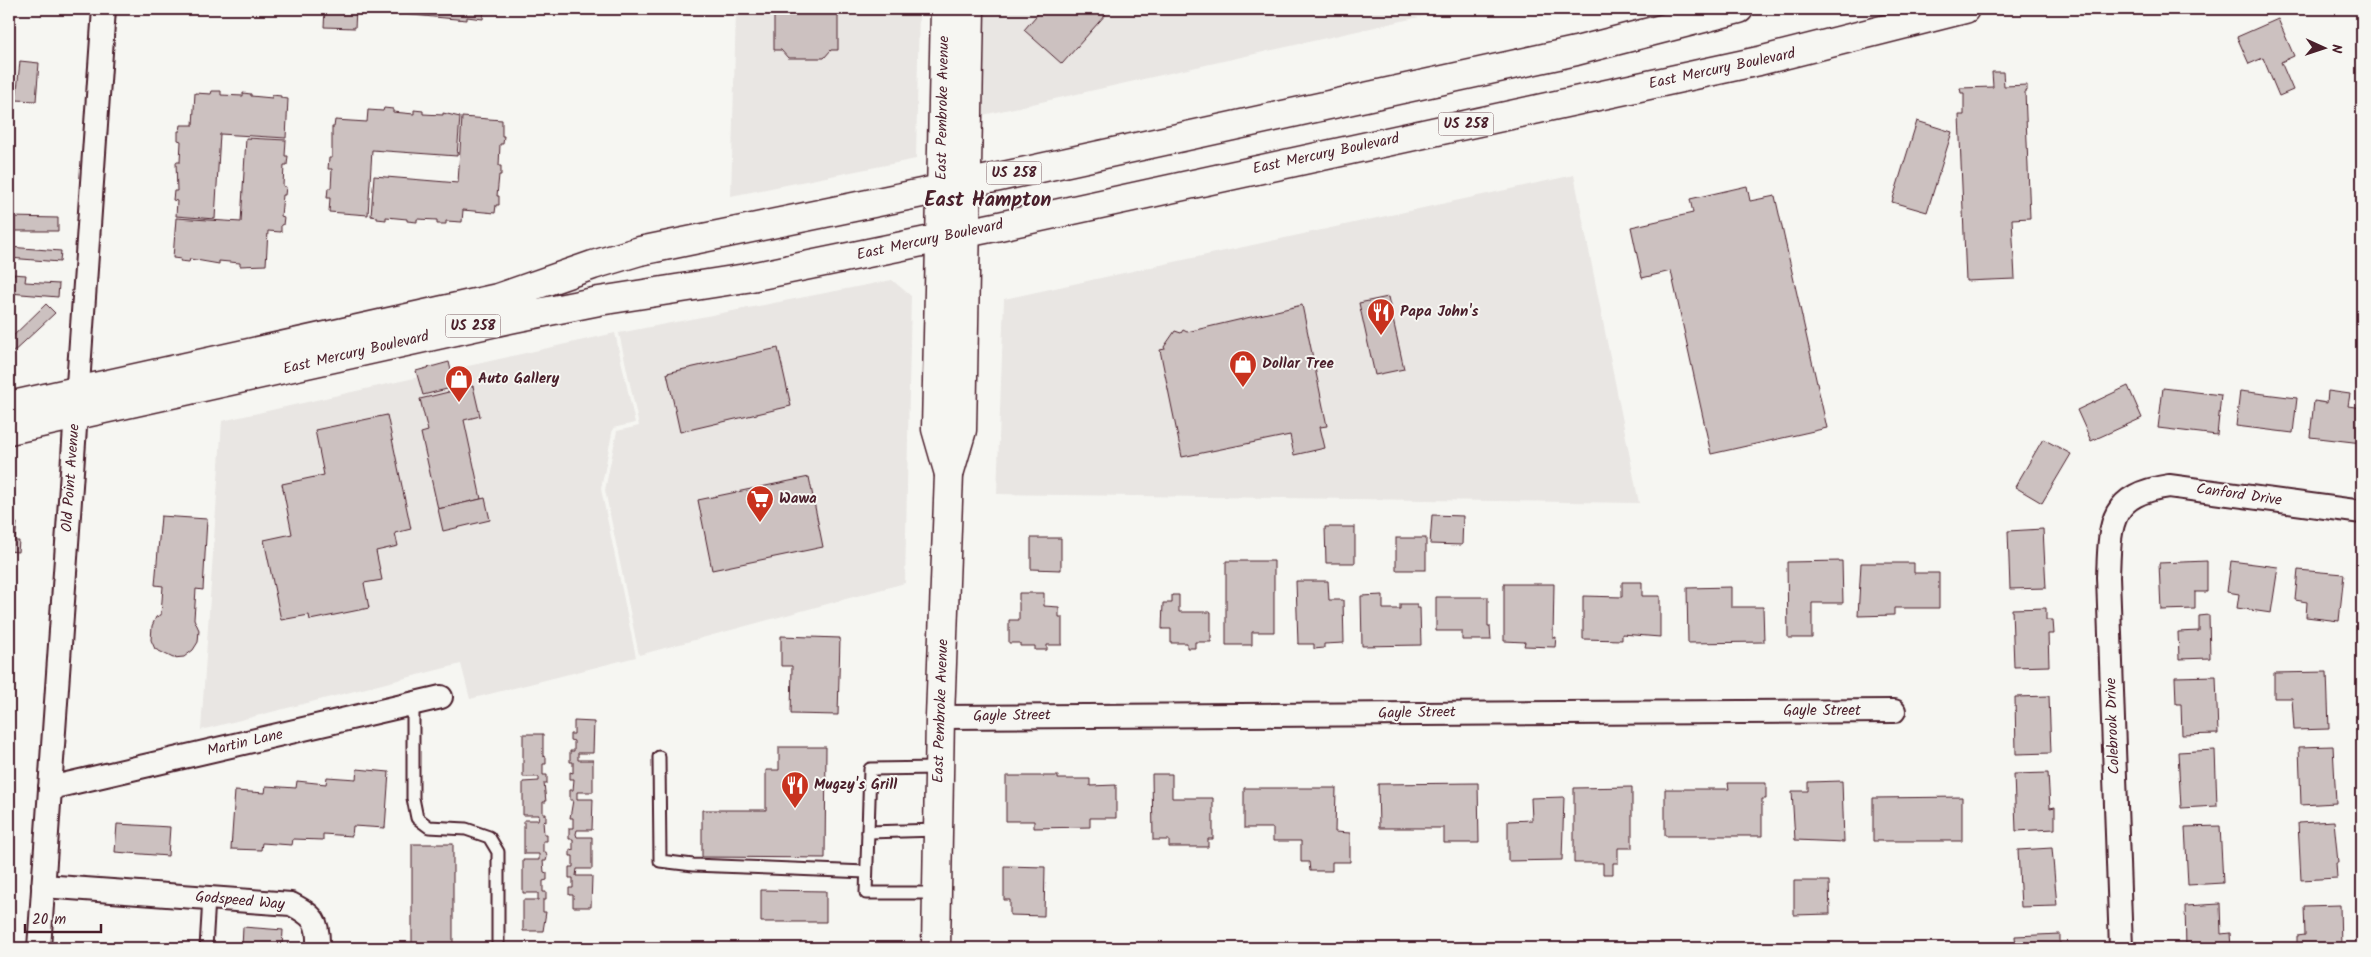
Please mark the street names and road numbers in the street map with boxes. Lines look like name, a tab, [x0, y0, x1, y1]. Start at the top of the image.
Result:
street label: East Pembroke Avenue	[930, 35, 956, 180]
street label: East Mercury Boulevard	[1646, 42, 1798, 96]
road number: US 258	[1438, 112, 1494, 136]
street label: East Mercury Boulevard	[1250, 127, 1402, 181]
road number: US 258	[986, 162, 1042, 184]
street label: East Mercury Boulevard	[854, 213, 1006, 267]
road number: US 258	[446, 314, 500, 338]
street label: East Mercury Boulevard	[281, 324, 432, 381]
street label: Old Point Avenue	[55, 423, 87, 533]
street label: Canford Drive	[2195, 477, 2284, 513]
street label: East Pembroke Avenue	[926, 638, 956, 784]
street label: Colebrook Drive	[2099, 677, 2127, 775]
street label: Gayle Street	[1783, 699, 1861, 723]
street label: Gayle Street	[1378, 700, 1456, 726]
street label: Gayle Street	[973, 703, 1051, 729]
street label: Martin Lane	[205, 723, 286, 763]
street label: Godspeed Way	[194, 885, 287, 917]

